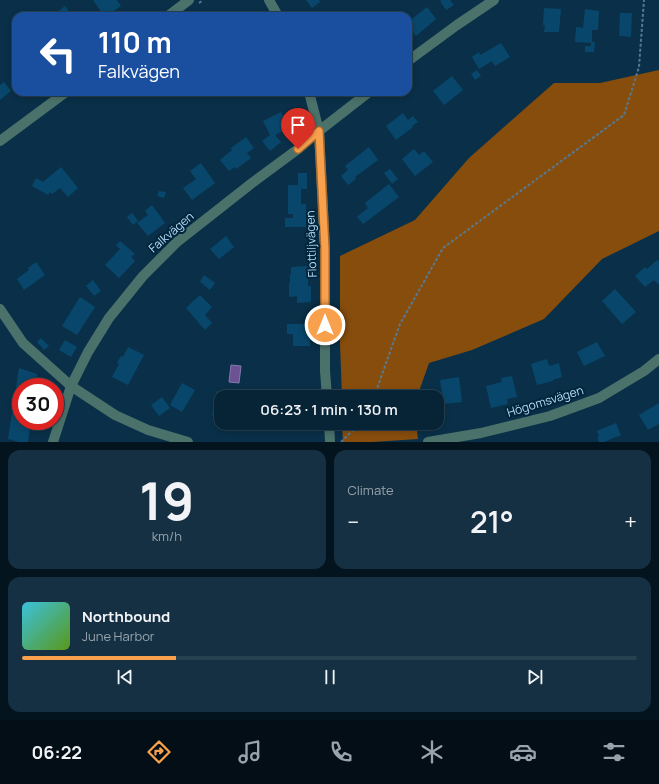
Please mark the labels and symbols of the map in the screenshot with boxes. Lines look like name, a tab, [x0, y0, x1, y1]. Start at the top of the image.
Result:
pin	[281, 108, 315, 149]
street label: Falkvägen	[145, 208, 197, 256]
street label: Flottiljvägen	[301, 210, 321, 278]
position arrow	[304, 304, 346, 346]
speed limit sign: 30	[12, 378, 64, 430]
street label: Högomsvägen	[505, 381, 585, 421]

